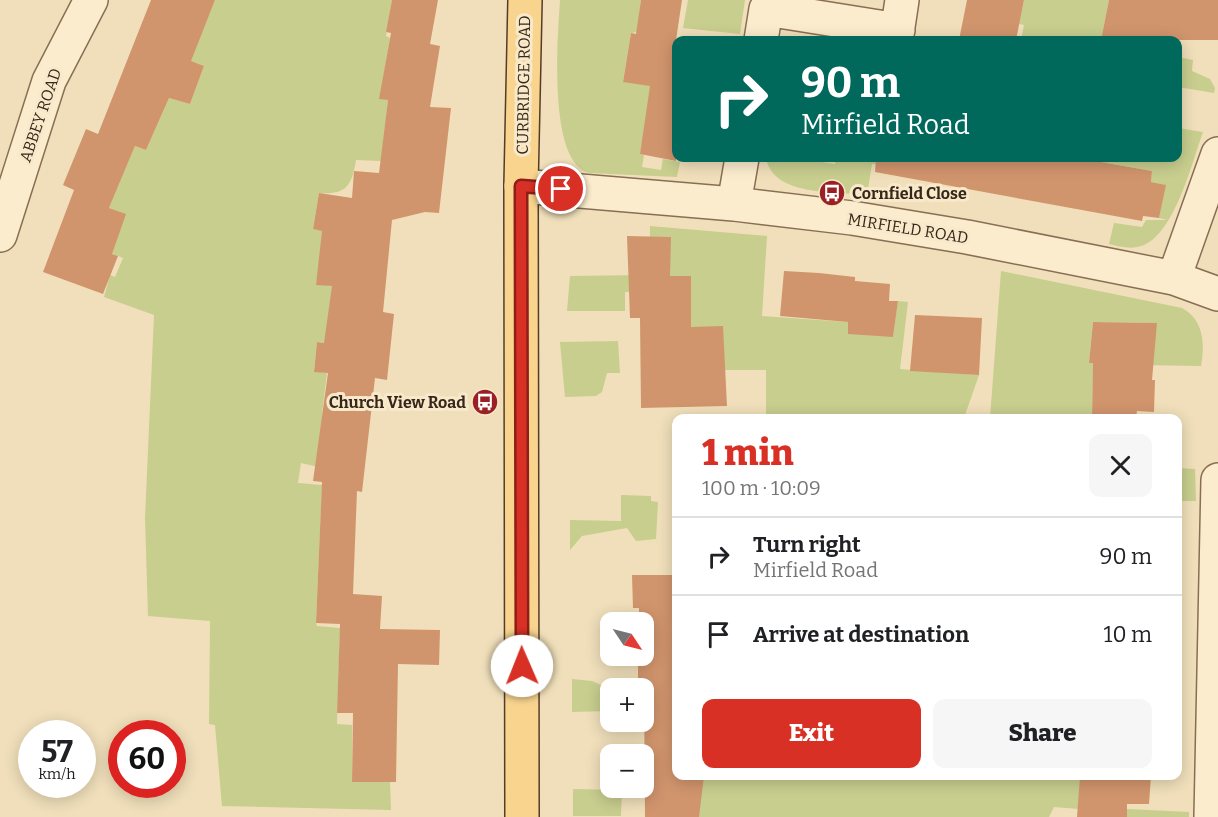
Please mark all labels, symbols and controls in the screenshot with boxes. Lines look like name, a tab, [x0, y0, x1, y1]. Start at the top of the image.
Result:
street label: CURBRIDGE ROAD	[513, 15, 534, 155]
text: 90 m	[801, 58, 900, 108]
icon: right	[702, 60, 780, 138]
street label: ABBEY ROAD	[16, 66, 65, 164]
text: Mirfield Road	[801, 109, 970, 141]
pin	[535, 163, 586, 214]
icon: arrive	[544, 172, 577, 205]
bus stop icon: Cornfield Close	[817, 178, 847, 208]
place label: Cornfield Close	[852, 184, 967, 203]
street label: MIRFIELD ROAD	[846, 210, 970, 247]
bus stop icon: Church View Road	[470, 387, 500, 417]
place label: Church View Road	[329, 393, 466, 412]
text: 1 min	[702, 431, 794, 475]
button: close	[1089, 434, 1152, 497]
text: 100 m · 10:09	[702, 476, 821, 500]
text: Turn right	[753, 531, 861, 558]
icon: right	[702, 540, 735, 573]
text: 90 m	[1100, 543, 1152, 570]
text: Mirfield Road	[753, 558, 878, 582]
north arrow	[600, 612, 654, 666]
map controls	[600, 612, 654, 798]
icon: arrive	[702, 618, 735, 651]
text: Arrive at destination	[753, 621, 969, 648]
text: 10 m	[1104, 621, 1152, 648]
position arrow	[490, 634, 554, 698]
button: +	[600, 678, 654, 732]
button: Exit	[702, 699, 921, 768]
button: Share	[933, 699, 1152, 768]
speed limit sign: 60	[108, 720, 186, 798]
text: 57	[41, 734, 73, 770]
button: −	[600, 744, 654, 798]
text: km/h	[38, 765, 76, 783]

